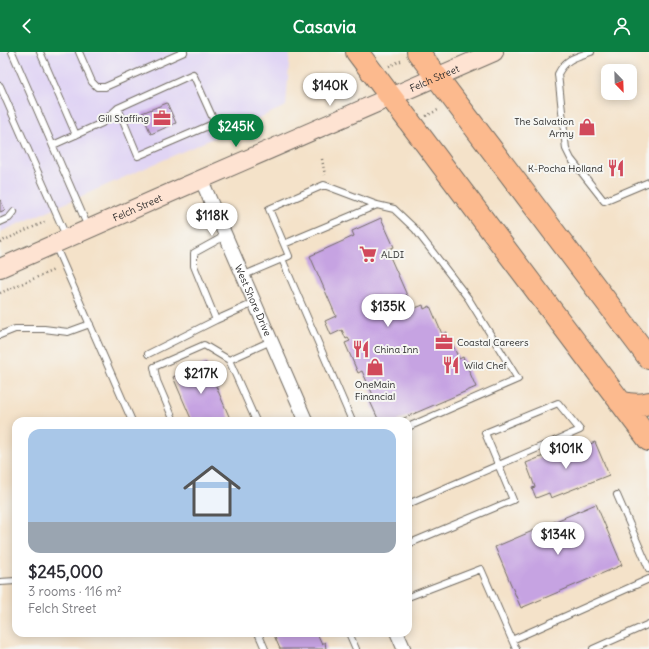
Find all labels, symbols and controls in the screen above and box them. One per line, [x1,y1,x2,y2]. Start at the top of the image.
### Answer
icon: back [16,15,38,37]
text: Casavia [293,15,356,38]
icon: person [611,15,633,37]
street label: Felch Street [407,61,462,94]
north arrow [601,64,637,100]
map controls [601,64,637,100]
pin: $140K [302,73,358,107]
text: $140K [312,77,348,94]
office icon: Gill Staffing [152,108,172,128]
place label: Gill Staffing [98,112,149,125]
pin: $245K [208,114,264,148]
place label: The Salvation Army [514,115,574,140]
shop icon: The Salvation Army [577,117,597,137]
text: $245K [217,118,255,135]
restaurant icon: K-Pocha Holland [606,158,626,178]
place label: K-Pocha Holland [528,162,603,175]
street label: Felch Street [110,191,165,224]
pin: $118K [184,203,240,237]
text: $118K [196,207,228,224]
supermarket icon: ALDI [358,244,378,264]
place label: ALDI [381,248,404,261]
street label: West Shore Drive [232,262,275,338]
pin: $135K [360,294,416,328]
text: $135K [370,298,406,315]
office icon: Coastal Careers [434,332,454,352]
place label: Coastal Careers [457,336,529,349]
restaurant icon: China Inn [351,339,371,359]
place label: China Inn [374,343,419,356]
restaurant icon: Wild Chef [441,355,461,375]
shop icon: OneMain Financial [365,357,385,377]
place label: Wild Chef [464,359,508,372]
pin: $217K [173,361,229,395]
text: $217K [184,365,218,382]
place label: OneMain Financial [355,378,396,403]
pin: $101K [538,436,594,470]
text: $101K [549,440,583,457]
icon: home [176,455,248,527]
pin: $134K [530,522,586,556]
text: $134K [540,526,576,543]
text: $245,000 [28,561,103,583]
text: 3 rooms · 116 m² [28,583,122,600]
text: Felch Street [28,600,96,617]

